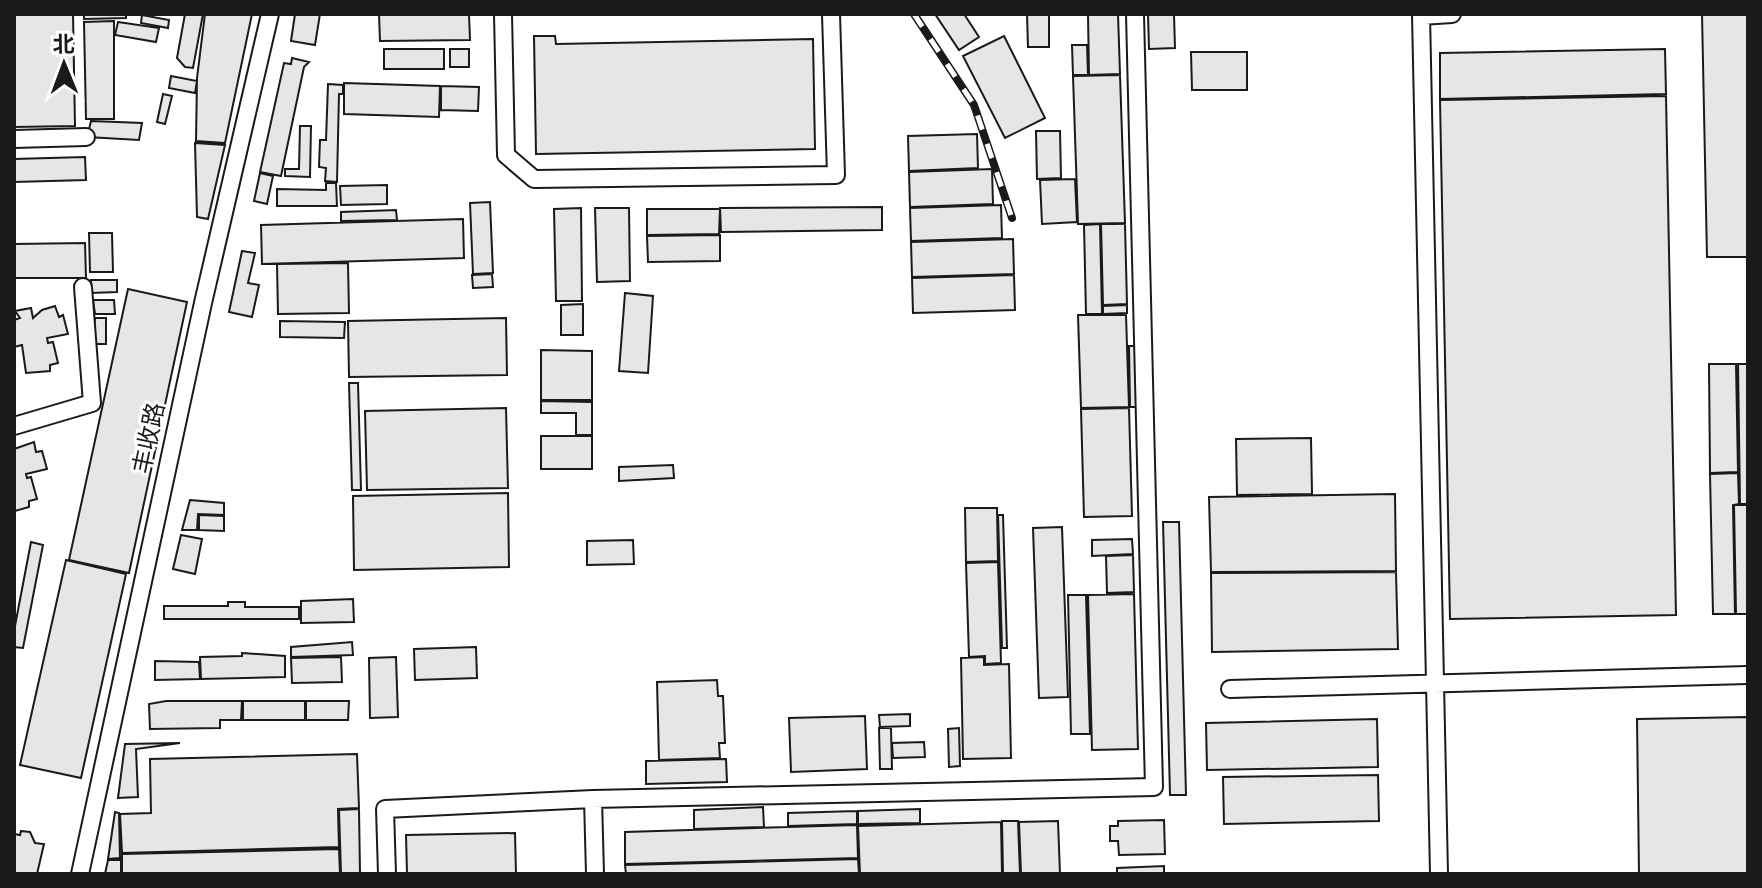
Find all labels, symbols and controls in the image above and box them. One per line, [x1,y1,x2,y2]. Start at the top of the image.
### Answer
north arrow [24,24,104,104]
text: 北 [52,29,75,59]
street label: 丰收路 [124,399,171,476]

